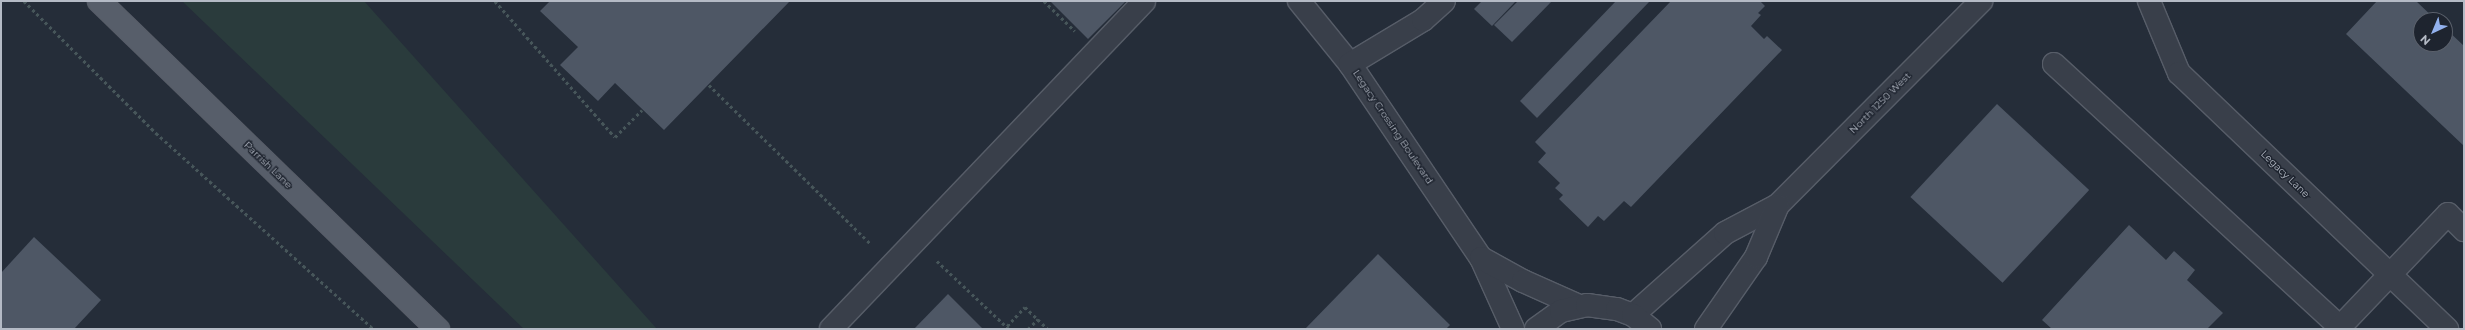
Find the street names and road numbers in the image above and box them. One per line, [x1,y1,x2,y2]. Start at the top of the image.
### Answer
street label: Legacy Crossing Boulevard [1350,68,1436,186]
street label: North 1250 West [1847,70,1913,136]
street label: Parrish Lane [241,139,295,191]
street label: Legacy Lane [2258,148,2312,200]

